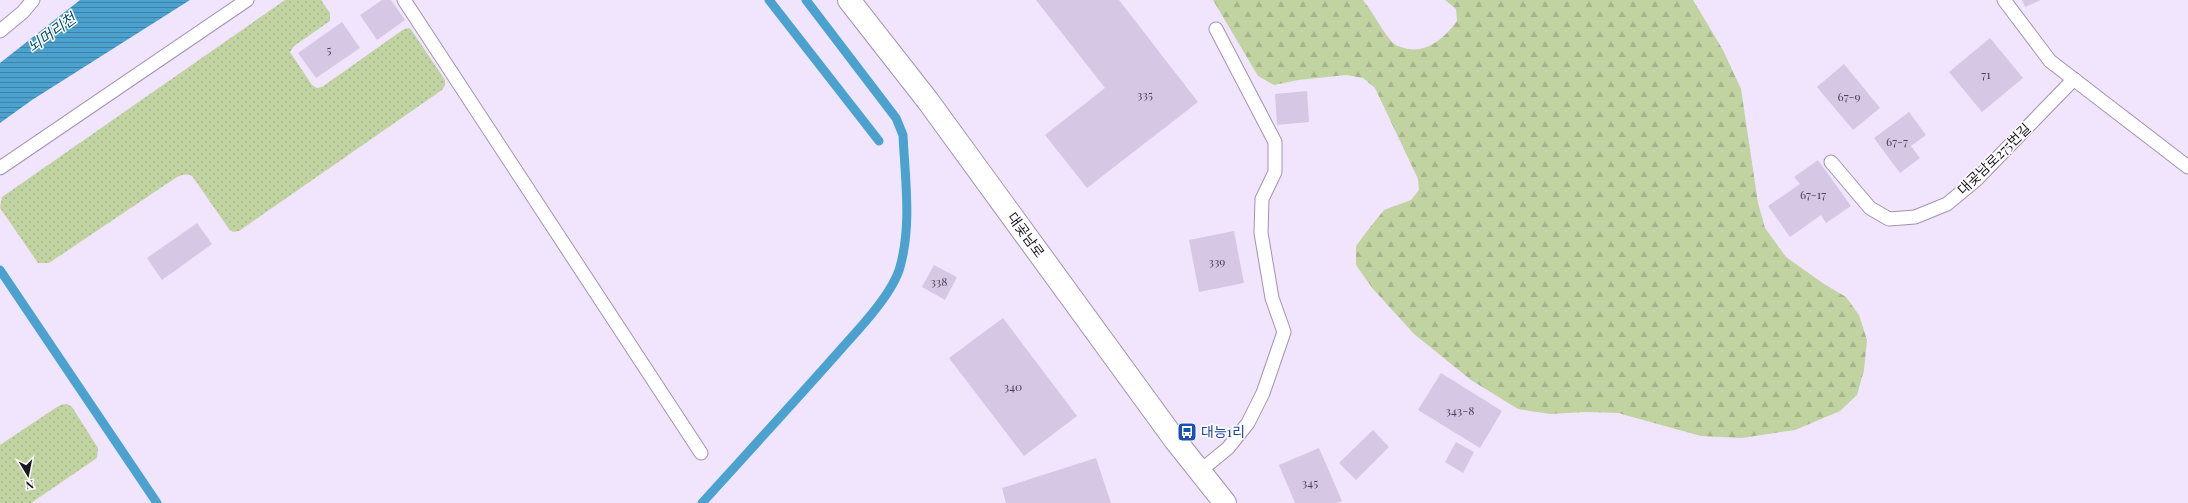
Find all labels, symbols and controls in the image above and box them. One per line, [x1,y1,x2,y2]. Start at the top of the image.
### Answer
water label: 뇌머리천 [23,7,81,57]
house number: 5 [327,41,332,57]
house number: 71 [1981,66,1991,82]
house number: 335 [1137,86,1153,102]
house number: 67-9 [1837,88,1861,104]
street label: 대곶남로275번길 [1953,119,2035,199]
house number: 67-7 [1886,133,1908,149]
house number: 67-17 [1800,186,1826,202]
street label: 대곶남로 [1004,208,1049,261]
house number: 339 [1209,253,1225,269]
house number: 338 [930,273,948,289]
house number: 340 [1004,378,1022,394]
house number: 343-8 [1446,402,1474,418]
bus stop icon: 대능1리 [1176,421,1198,443]
place label: 대능1리 [1201,422,1245,441]
north arrow [8,455,48,495]
house number: 345 [1302,474,1318,490]
text: N [25,477,35,493]

